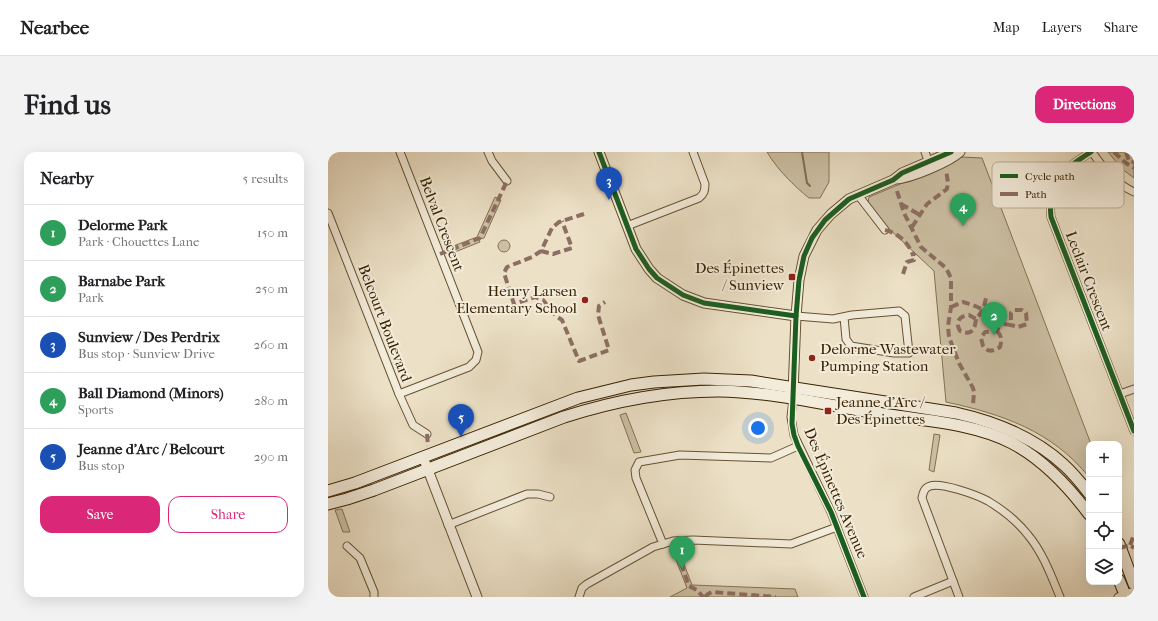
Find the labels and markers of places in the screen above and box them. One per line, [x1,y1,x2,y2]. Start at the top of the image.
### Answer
pin: 3 [596,167,622,200]
pin: 4 [950,193,976,226]
place label: Des Épinettes / Sunview [695,259,785,294]
marker: Des Épinettes / Sunview [787,272,797,282]
place label: Henry Larsen Elementary School [456,282,577,317]
marker: Henry Larsen Elementary School [580,295,590,305]
pin: 2 [981,302,1007,335]
place label: Delorme Wastewater Pumping Station [820,340,956,375]
marker: Delorme Wastewater Pumping Station [807,353,817,363]
place label: Jeanne d'Arc / Des Épinettes [835,393,925,428]
pin: 5 [448,404,474,437]
marker: Jeanne d'Arc / Des Épinettes [823,406,833,416]
pin: 1 [669,536,695,569]

